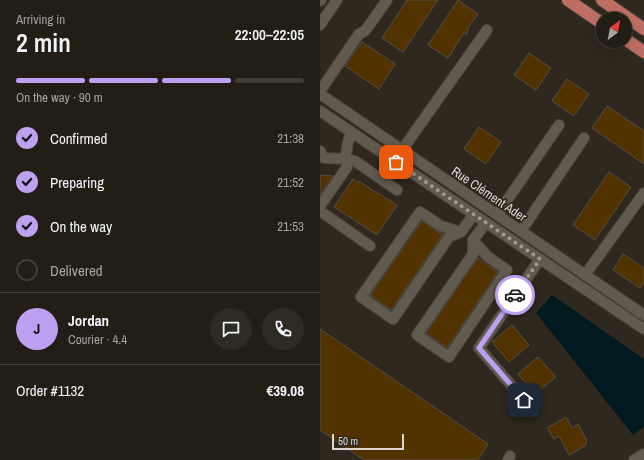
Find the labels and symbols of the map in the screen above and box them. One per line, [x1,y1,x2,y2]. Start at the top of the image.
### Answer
north arrow [596,12,632,48]
pin [379,145,413,179]
street label: Rue Clément Ader [448,163,530,226]
courier [495,275,535,315]
pin [507,383,541,417]
scale bar [332,432,404,451]

